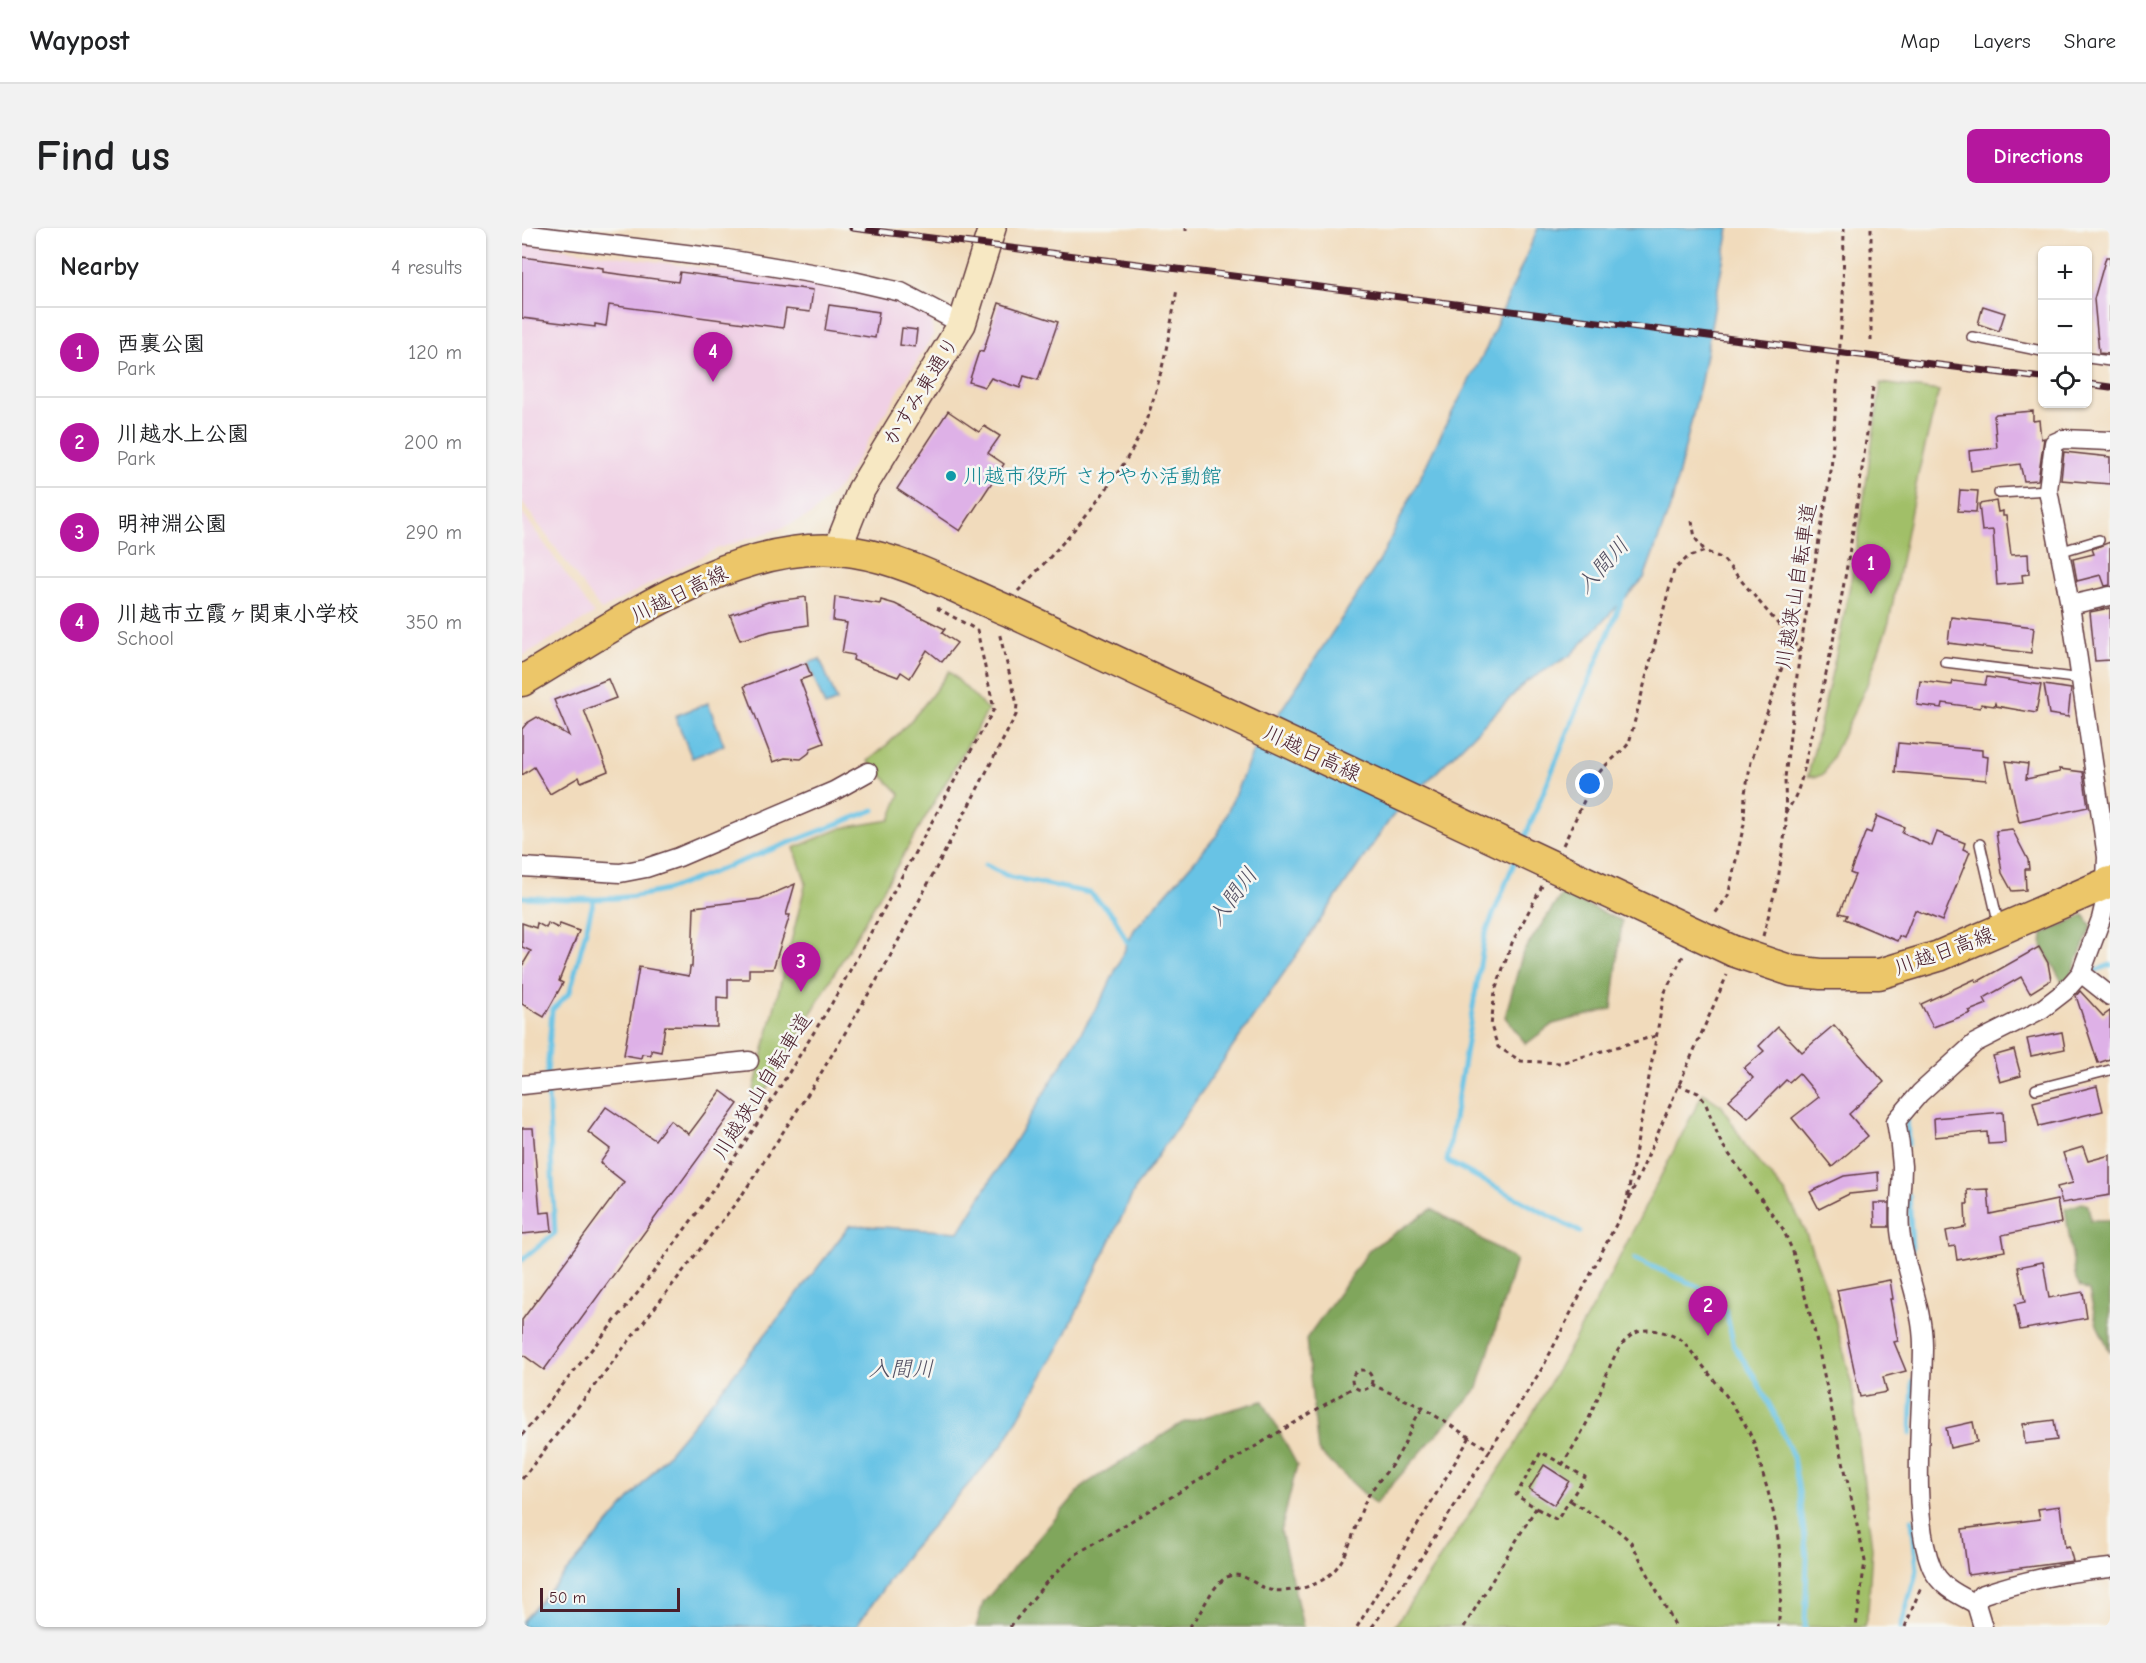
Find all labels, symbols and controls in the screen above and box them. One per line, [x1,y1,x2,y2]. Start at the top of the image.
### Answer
text: Waypost [30,25,130,57]
text: Map [1901,29,1940,53]
text: Layers [1973,29,2031,53]
text: Share [2064,29,2116,53]
button: Directions [1967,129,2110,183]
text: Find us [36,132,170,181]
map controls [2038,246,2092,408]
button: + [2038,246,2092,300]
text: Nearby [60,252,139,282]
text: 4 results [391,256,462,279]
button: − [2038,300,2092,354]
text: 西裏公園 [117,331,205,357]
pin: 4 [694,332,732,382]
street label: かすみ東通り [878,332,964,450]
text: 1 [76,341,83,364]
text: 120 m [408,341,462,364]
button: locate [2038,354,2092,408]
text: Park [117,357,155,380]
text: 川越水上公園 [117,421,249,447]
text: 2 [75,431,84,454]
text: 200 m [404,431,462,454]
text: Park [117,447,155,470]
place label: 川越市役所 さわやか活動館 [963,464,1222,488]
marker: 川越市役所 さわやか活動館 [944,469,958,483]
street label: 川越狭山自転車道 [1771,501,1821,671]
text: 明神淵公園 [117,511,227,537]
text: 3 [75,521,84,544]
text: 290 m [406,521,462,544]
water label: 入間川 [1571,532,1634,599]
text: Park [117,537,155,560]
pin: 1 [1852,544,1890,594]
street label: 川越日高線 [627,560,731,628]
text: 川越市立霞ヶ関東小学校 [117,601,359,627]
text: 4 [75,611,84,634]
text: 350 m [406,611,462,634]
text: School [117,627,174,650]
street label: 川越日高線 [1259,720,1365,786]
your location [1575,769,1604,798]
water label: 入間川 [1203,862,1263,931]
street label: 川越日高線 [1891,922,1997,980]
pin: 3 [782,942,820,992]
street label: 川越狭山自転車道 [707,1008,817,1164]
pin: 2 [1688,1286,1728,1336]
water label: 入間川 [868,1356,934,1382]
scale bar [540,1585,680,1612]
text: 50 m [549,1589,586,1607]

